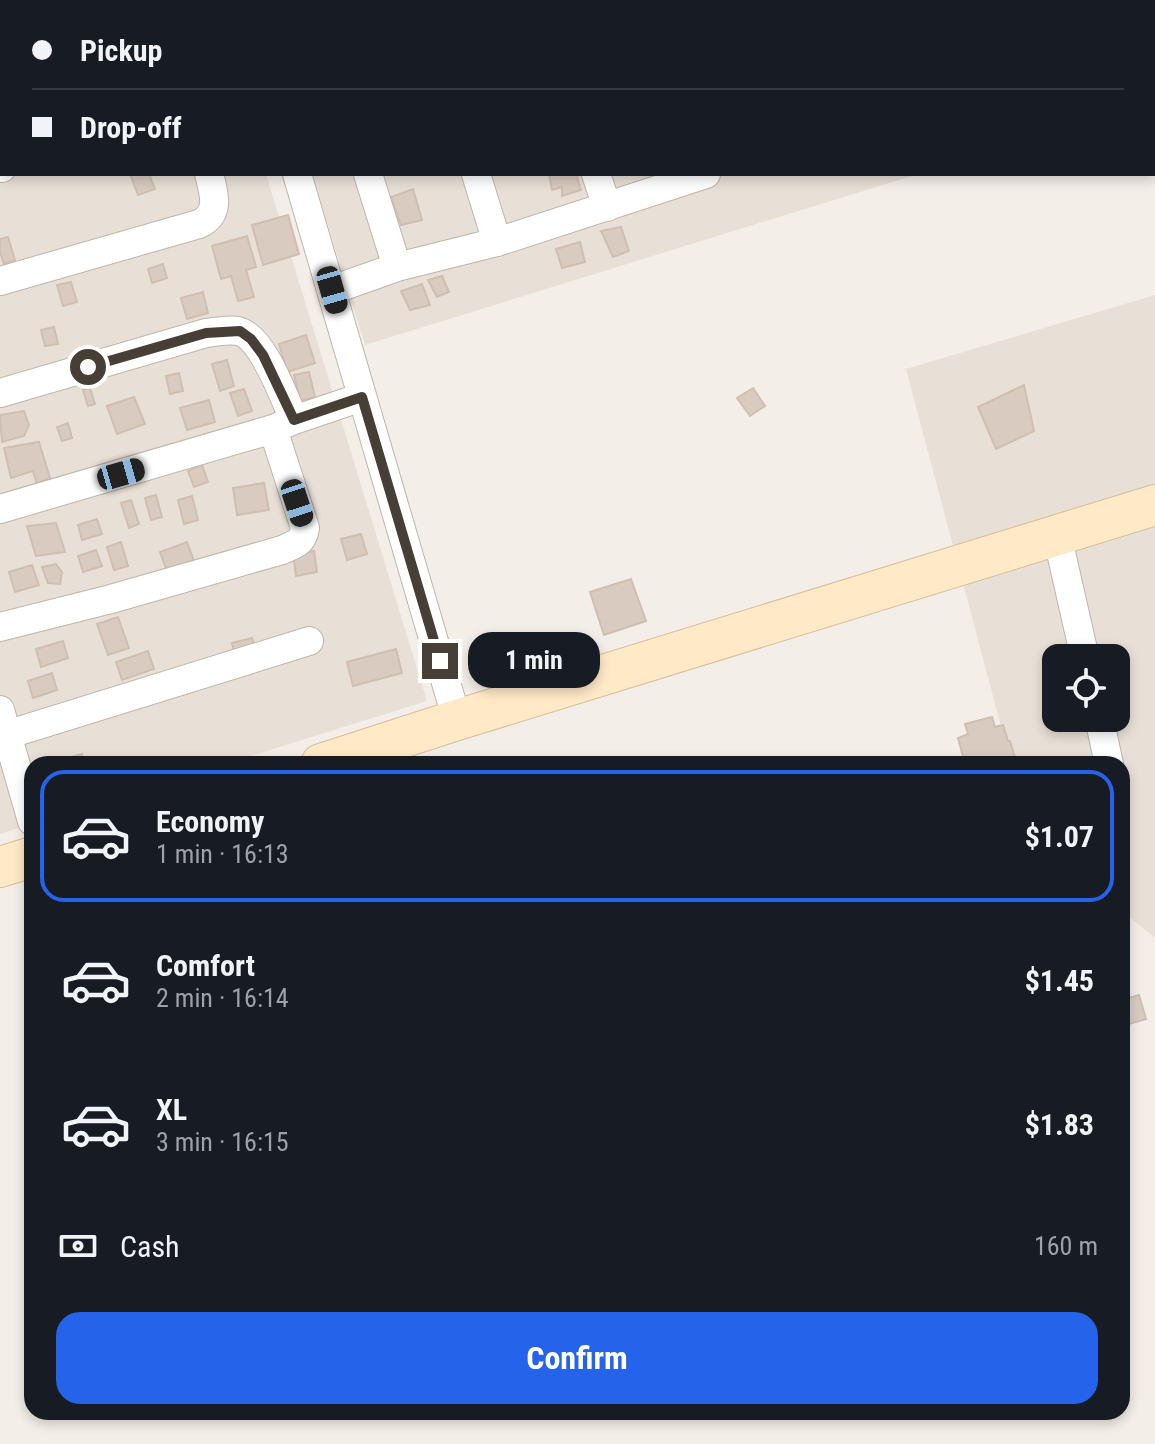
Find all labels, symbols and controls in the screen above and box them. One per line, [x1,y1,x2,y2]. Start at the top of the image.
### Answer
text: Pickup [80,33,162,68]
text: Drop-off [80,110,182,145]
car [314,264,350,316]
route start [70,349,106,385]
car [95,456,147,492]
car [278,476,316,530]
callout: 1 min [468,633,600,689]
route end [422,643,458,679]
map controls [1042,644,1130,732]
button: locate [1042,644,1130,732]
text: 1 min [505,645,563,675]
icon: car [60,800,132,872]
text: Economy [156,804,264,839]
text: $1.07 [1025,819,1094,854]
text: 1 min · 16:13 [156,839,289,869]
icon: car [60,944,132,1016]
text: Comfort [156,948,255,983]
text: $1.45 [1025,963,1094,998]
text: 2 min · 16:14 [156,983,289,1013]
icon: car [60,1088,132,1160]
text: XL [156,1092,187,1127]
text: $1.83 [1025,1107,1094,1142]
text: 3 min · 16:15 [156,1127,289,1157]
icon: cash [56,1224,100,1268]
text: Cash [120,1229,180,1264]
text: 160 m [1034,1231,1098,1261]
button: Confirm [56,1312,1098,1404]

